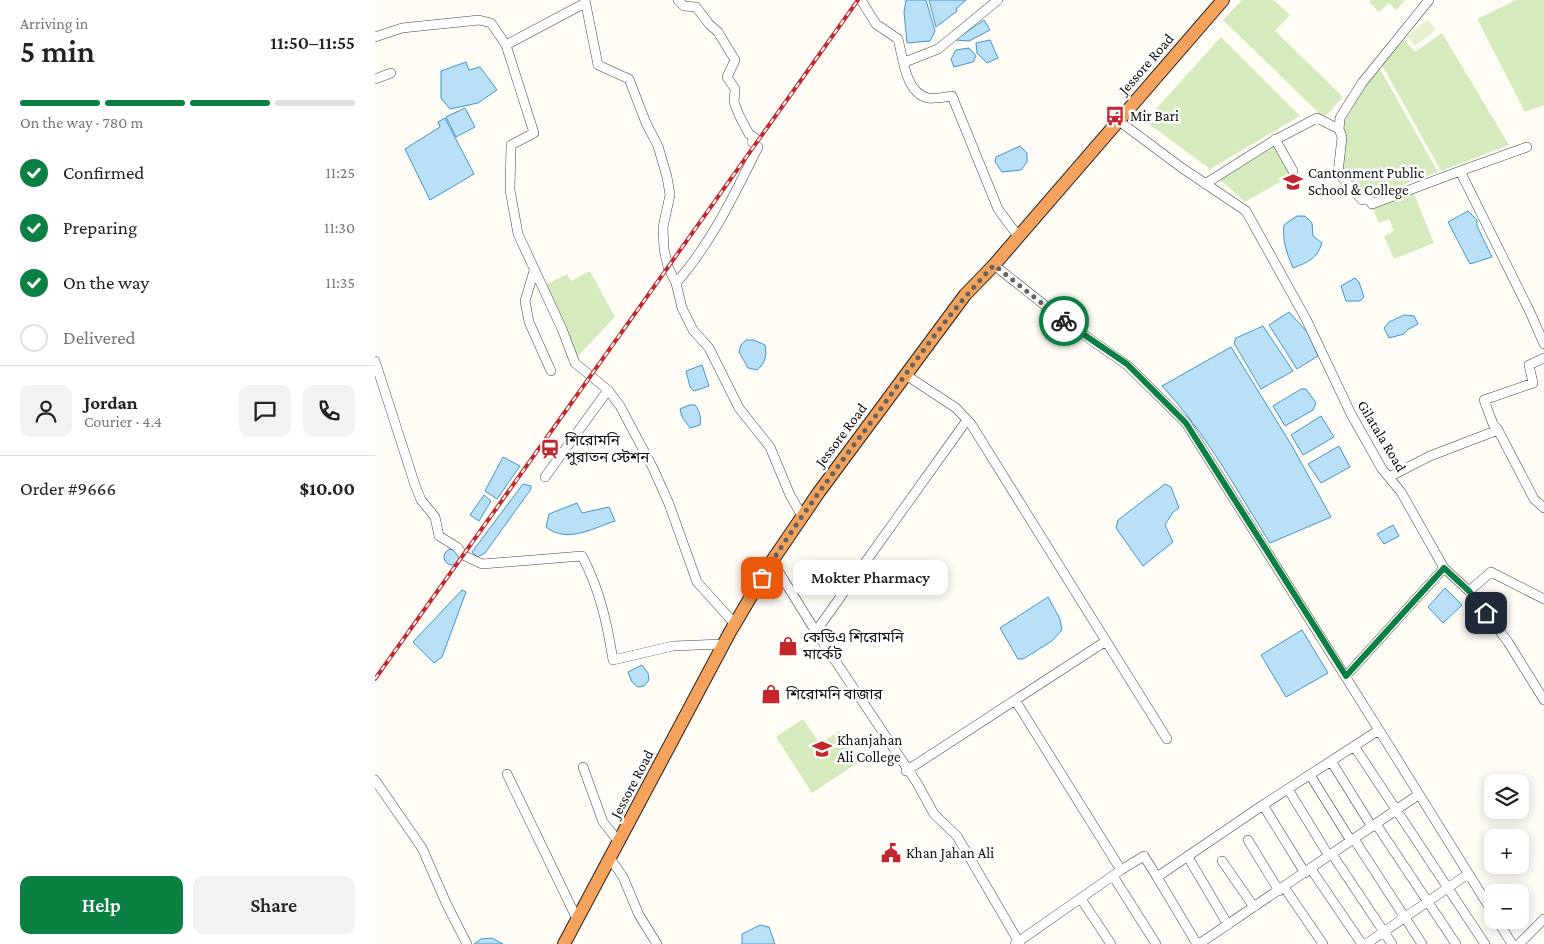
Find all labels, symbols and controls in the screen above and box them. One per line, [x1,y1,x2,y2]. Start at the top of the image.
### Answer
text: Arriving in [20,15,88,32]
street label: Jessore Road [1114,30,1177,100]
text: 11:50–11:55 [270,32,355,53]
text: 5 min [20,33,95,69]
bus stop icon: Mir Bari [1104,105,1126,127]
place label: Mir Bari [1130,108,1179,124]
text: On the way · 780 m [20,114,143,131]
icon: check [20,159,48,187]
text: Confirmed [63,162,144,183]
text: 11:25 [326,164,355,181]
place label: Cantonment Public School & College [1308,165,1425,199]
school or university icon: Cantonment Public School & College [1282,171,1304,193]
icon: check [20,214,48,242]
text: Preparing [63,217,137,238]
text: 11:30 [324,219,355,236]
icon: check [20,269,48,297]
text: On the way [63,272,149,293]
text: 11:35 [326,274,355,291]
courier [1039,296,1089,346]
icon: bike [1050,307,1078,335]
text: Delivered [63,327,136,348]
button: person [20,385,72,437]
button: chat [239,385,291,437]
button: phone [303,385,355,437]
text: Jordan [84,392,138,413]
street label: Gilatala Road [1354,397,1410,475]
street label: Jessore Road [811,400,871,472]
text: Courier · 4.4 [84,413,162,430]
place label: শিরোমনি পুরাতন স্টেশন [564,432,650,466]
station icon: শিরোমনি পুরাতন স্টেশন [539,438,561,460]
text: Order #9666 [20,478,116,499]
text: $10.00 [299,478,355,499]
pin [741,557,783,599]
callout: Mokter Pharmacy [792,560,947,596]
icon: bag [748,564,776,592]
text: Mokter Pharmacy [811,569,930,586]
pin [1465,592,1507,634]
icon: home [1472,599,1500,627]
place label: কেডিএ শিরোমনি মার্কেট [802,629,905,662]
shop icon: কেডিএ শিরোমনি মার্কেট [777,635,799,657]
shop icon: শিরোমনি বাজার [760,683,782,705]
place label: শিরোমনি বাজার [785,686,883,702]
place label: Khanjahan Ali College [837,732,902,766]
school or university icon: Khanjahan Ali College [811,738,833,760]
street label: Jessore Road [606,747,658,823]
map controls [1484,774,1529,929]
button: layers [1484,774,1529,819]
button: + [1484,829,1529,874]
public building icon: Khan Jahan Ali [880,842,902,864]
place label: Khan Jahan Ali [906,845,994,862]
button: Help [20,876,183,934]
button: Share [193,876,355,934]
button: − [1484,884,1529,929]

